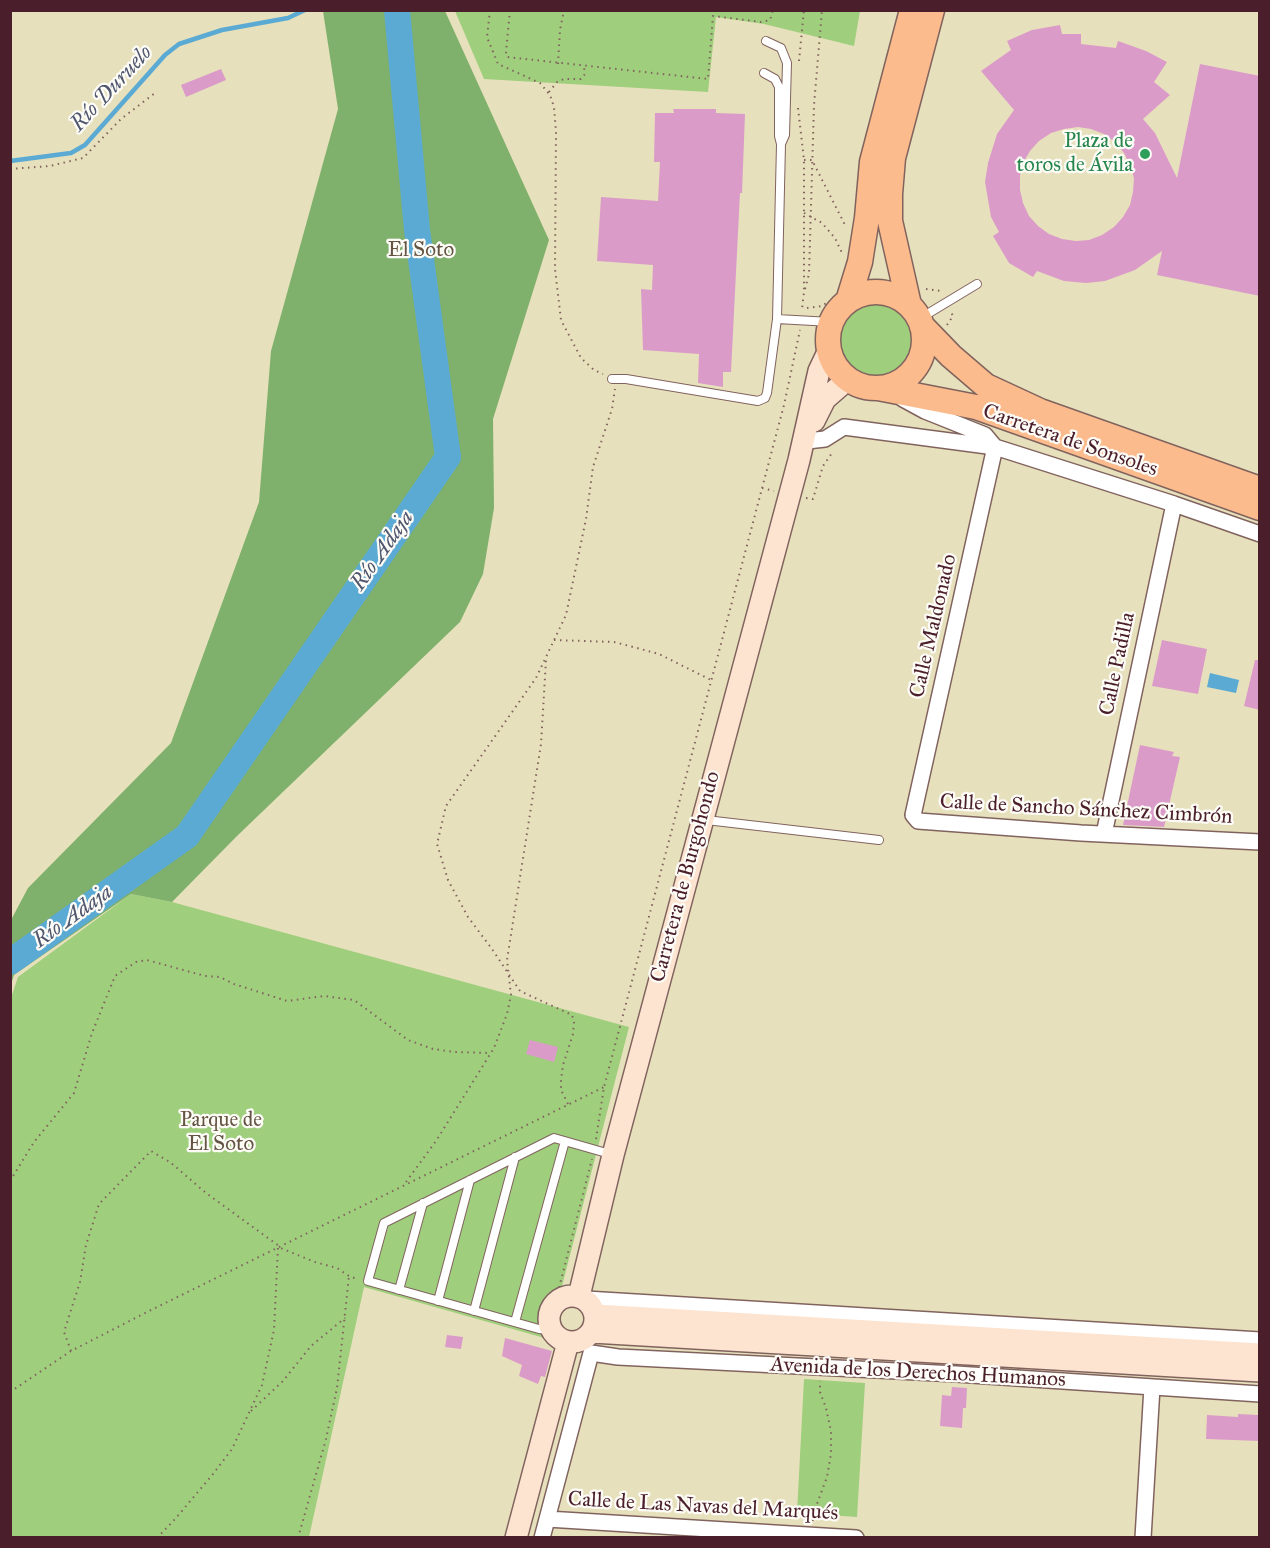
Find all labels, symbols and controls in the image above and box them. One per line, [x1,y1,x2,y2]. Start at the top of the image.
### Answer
water label: Río Duruelo [66,41,158,137]
place label: Plaza de toros de Ávila [1017,129,1133,179]
marker: Plaza de toros de Ávila [1138,147,1152,161]
park label: El Soto [388,238,454,264]
street label: Carretera de Sonsoles [979,399,1161,483]
water label: Río Adaja [346,506,420,596]
street label: Calle Maldonado [905,552,963,700]
street label: Calle Padilla [1095,610,1141,718]
street label: Carretera de Burgohondo [646,769,726,985]
street label: Calle de Sancho Sánchez Cimbrón [939,790,1233,830]
water label: Río Adaja [28,879,118,955]
park label: Parque de El Soto [180,1108,262,1158]
street label: Avenida de los Derechos Humanos [770,1353,1066,1393]
street label: Calle de Las Navas del Marqués [567,1487,839,1527]

